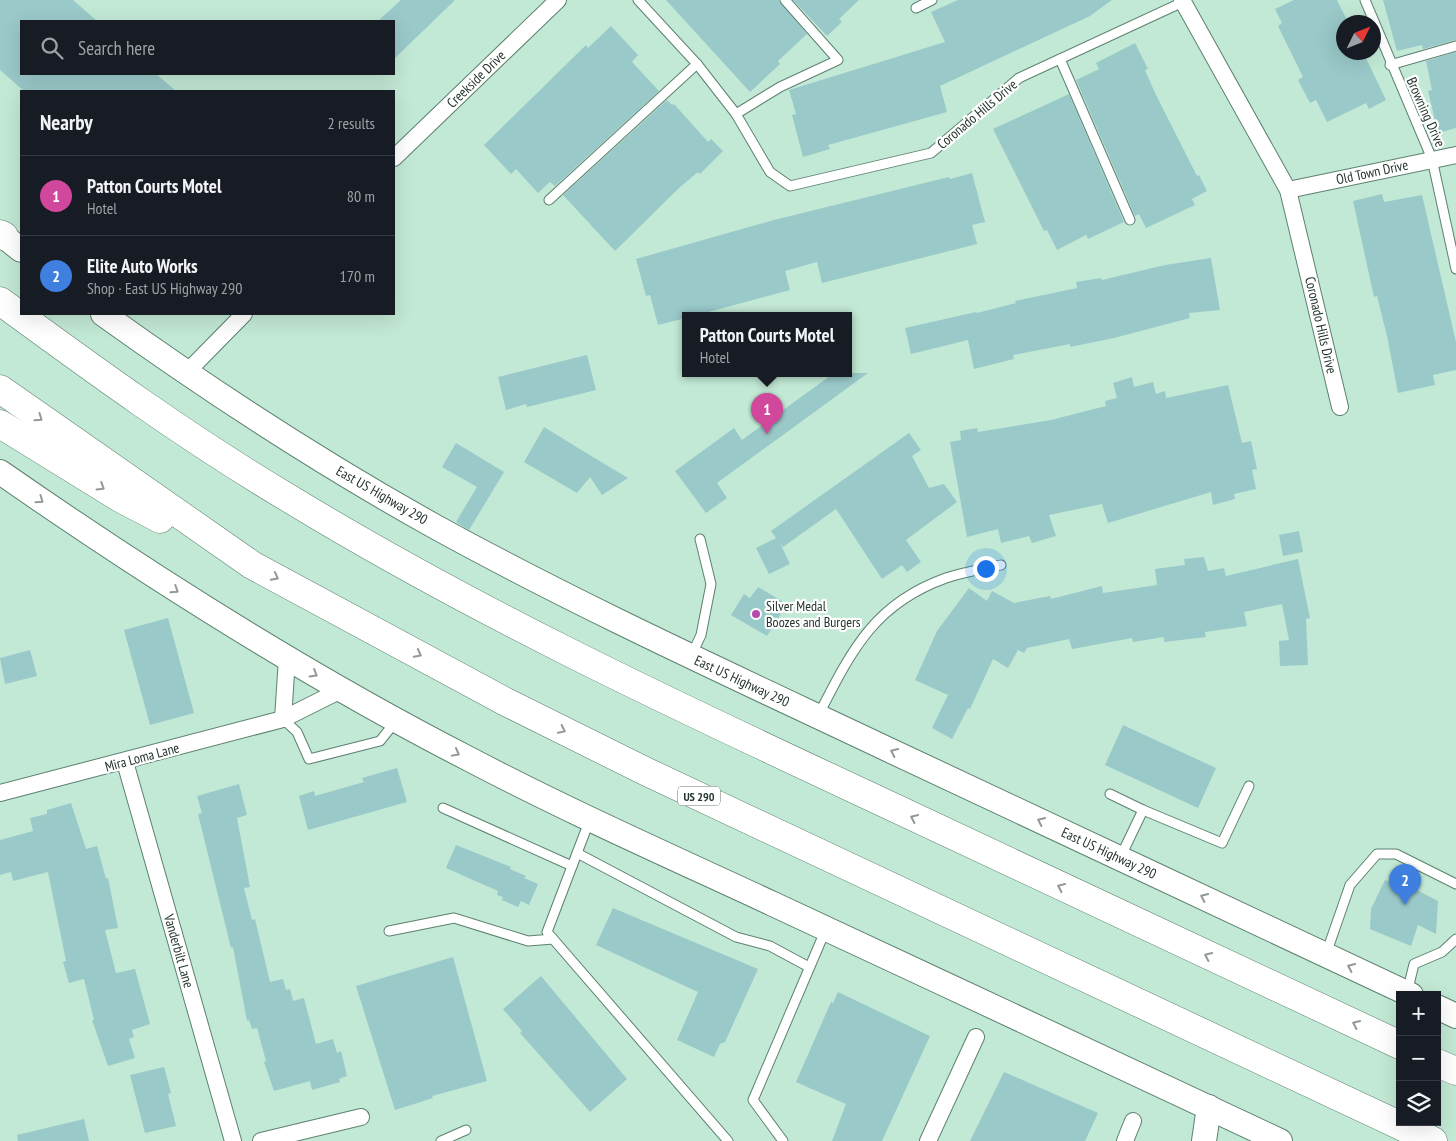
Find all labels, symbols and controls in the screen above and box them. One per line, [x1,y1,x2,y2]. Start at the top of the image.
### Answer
north arrow [1336,15,1381,60]
search box [20,20,395,75]
icon: search [38,34,66,62]
text: Search here [78,36,155,60]
street label: Creekside Drive [443,46,509,112]
street label: Browning Drive [1403,74,1449,150]
street label: Coronado Hills Drive [933,75,1021,153]
text: Nearby [40,109,93,136]
text: 2 results [328,113,375,133]
street label: Old Town Drive [1334,156,1410,188]
text: Patton Courts Motel [87,174,222,198]
text: 1 [52,186,60,206]
text: 80 m [347,186,375,206]
text: Hotel [87,198,117,218]
text: Elite Auto Works [87,254,198,278]
text: 2 [52,266,60,286]
text: 170 m [340,266,375,286]
street label: Coronado Hills Drive [1301,275,1341,375]
text: Shop · East US Highway 290 [87,278,242,298]
popup [682,312,852,377]
text: Patton Courts Motel [700,323,834,347]
text: Hotel [700,347,730,367]
pin: 1 [751,393,783,434]
one-way arrow [34,412,43,421]
street label: East US Highway 290 [333,462,431,528]
one-way arrow [95,480,104,490]
one-way arrow [34,494,44,503]
your location [973,556,999,582]
one-way arrow [270,571,279,581]
one-way arrow [170,583,179,593]
place label: Silver Medal Boozes and Burgers [766,597,861,631]
marker: Silver Medal Boozes and Burgers [750,608,762,620]
one-way arrow [413,648,422,658]
street label: East US Highway 290 [692,651,792,711]
one-way arrow [309,667,318,677]
one-way arrow [557,724,566,734]
street label: Mira Loma Lane [103,738,181,776]
one-way arrow [451,746,460,756]
one-way arrow [890,748,899,758]
road number: US 290 [678,786,720,806]
one-way arrow [910,813,919,824]
one-way arrow [1037,817,1046,827]
street label: East US Highway 290 [1059,823,1159,883]
pin: 2 [1389,864,1421,905]
one-way arrow [1057,882,1066,893]
one-way arrow [1200,893,1209,904]
street label: Vanderbilt Lane [160,911,198,990]
one-way arrow [1205,952,1214,962]
one-way arrow [1347,962,1356,973]
map controls [1396,991,1441,1126]
button: + [1396,991,1441,1036]
one-way arrow [1352,1020,1361,1031]
button: − [1396,1036,1441,1081]
button: layers [1396,1081,1441,1126]

